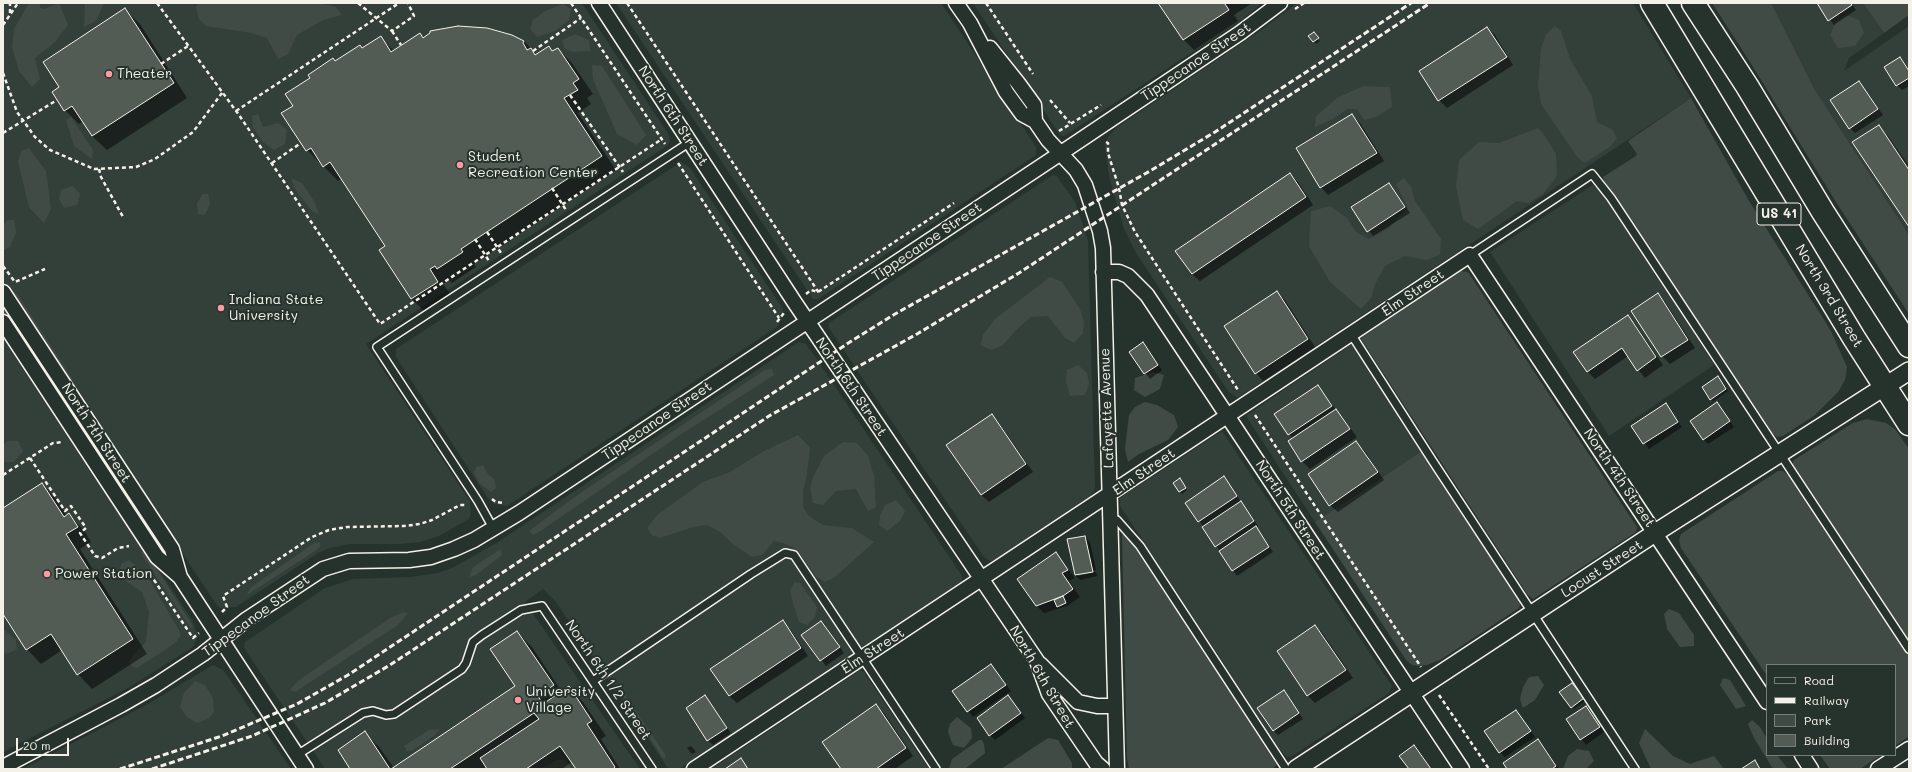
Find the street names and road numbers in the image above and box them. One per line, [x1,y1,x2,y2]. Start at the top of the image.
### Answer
street label: Tippecanoe Street [1138,19,1254,105]
street label: North 6th Street [634,63,712,169]
street label: Tippecanoe Street [869,199,985,285]
road number: US 41 [1757,203,1801,225]
street label: North 3rd Street [1792,241,1866,351]
street label: Elm Street [1379,266,1447,320]
street label: North 6th Street [812,334,890,440]
street label: Lafayette Avenue [1097,348,1117,468]
street label: Tippecanoe Street [599,378,715,464]
street label: North 7th Street [58,380,134,486]
street label: North 4th Street [1580,425,1658,531]
street label: Elm Street [1110,445,1178,499]
street label: North 5th Street [1252,457,1328,563]
street label: Locust Street [1558,536,1646,602]
street label: Tippecanoe Street [199,571,313,661]
street label: North 6th 1/2 Street [561,617,655,743]
street label: North 6th Street [1006,623,1078,731]
street label: Elm Street [838,624,908,678]

